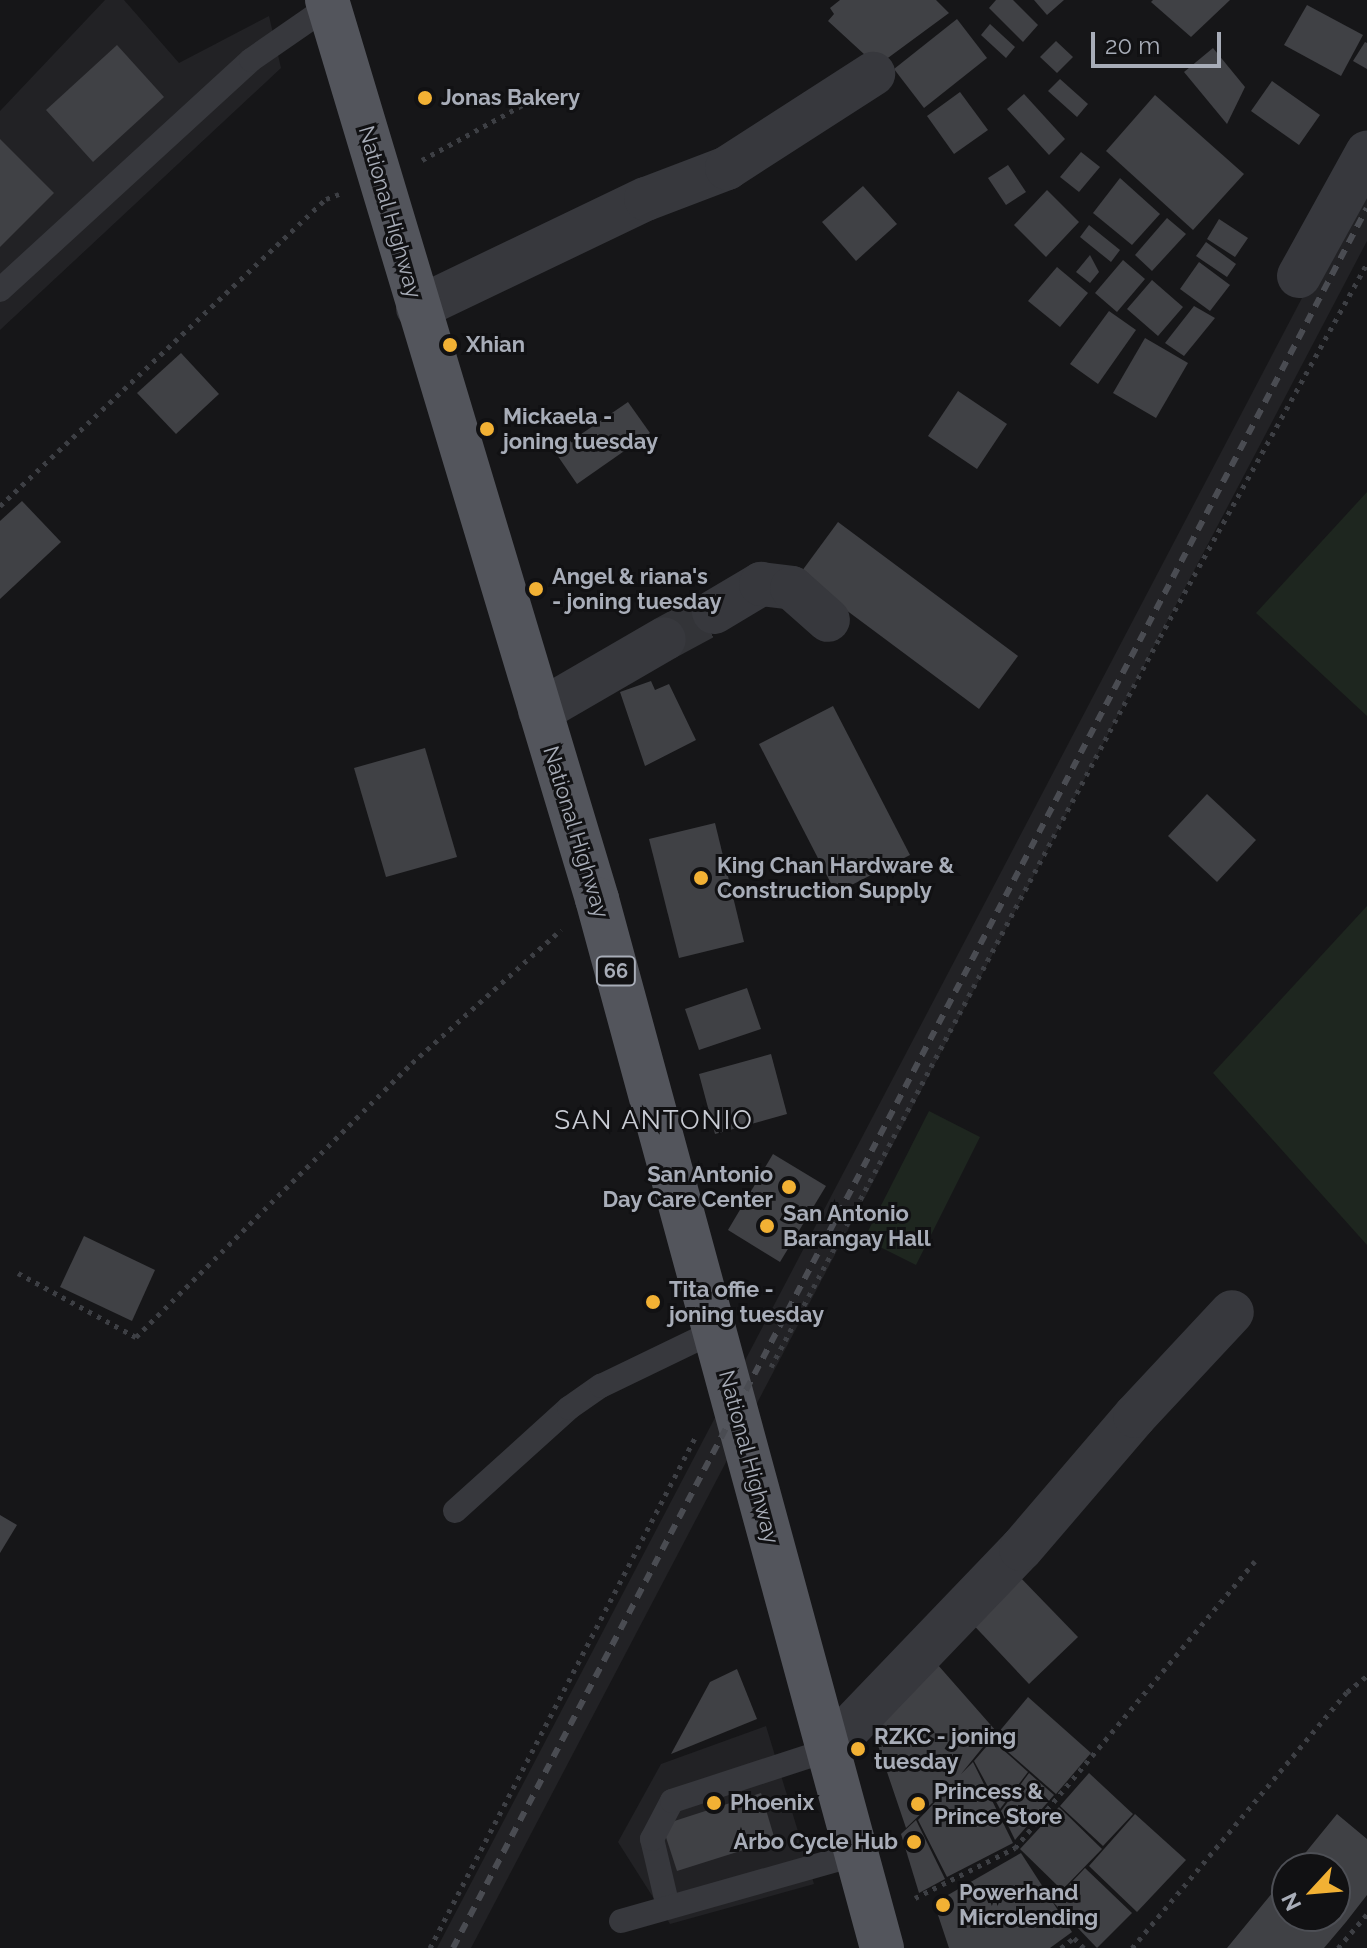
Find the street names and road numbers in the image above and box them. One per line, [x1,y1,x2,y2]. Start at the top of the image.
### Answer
street label: National Highway [353,122,427,302]
street label: National Highway [537,743,615,921]
road number: 66 [594,955,638,987]
street label: National Highway [713,1367,785,1547]

